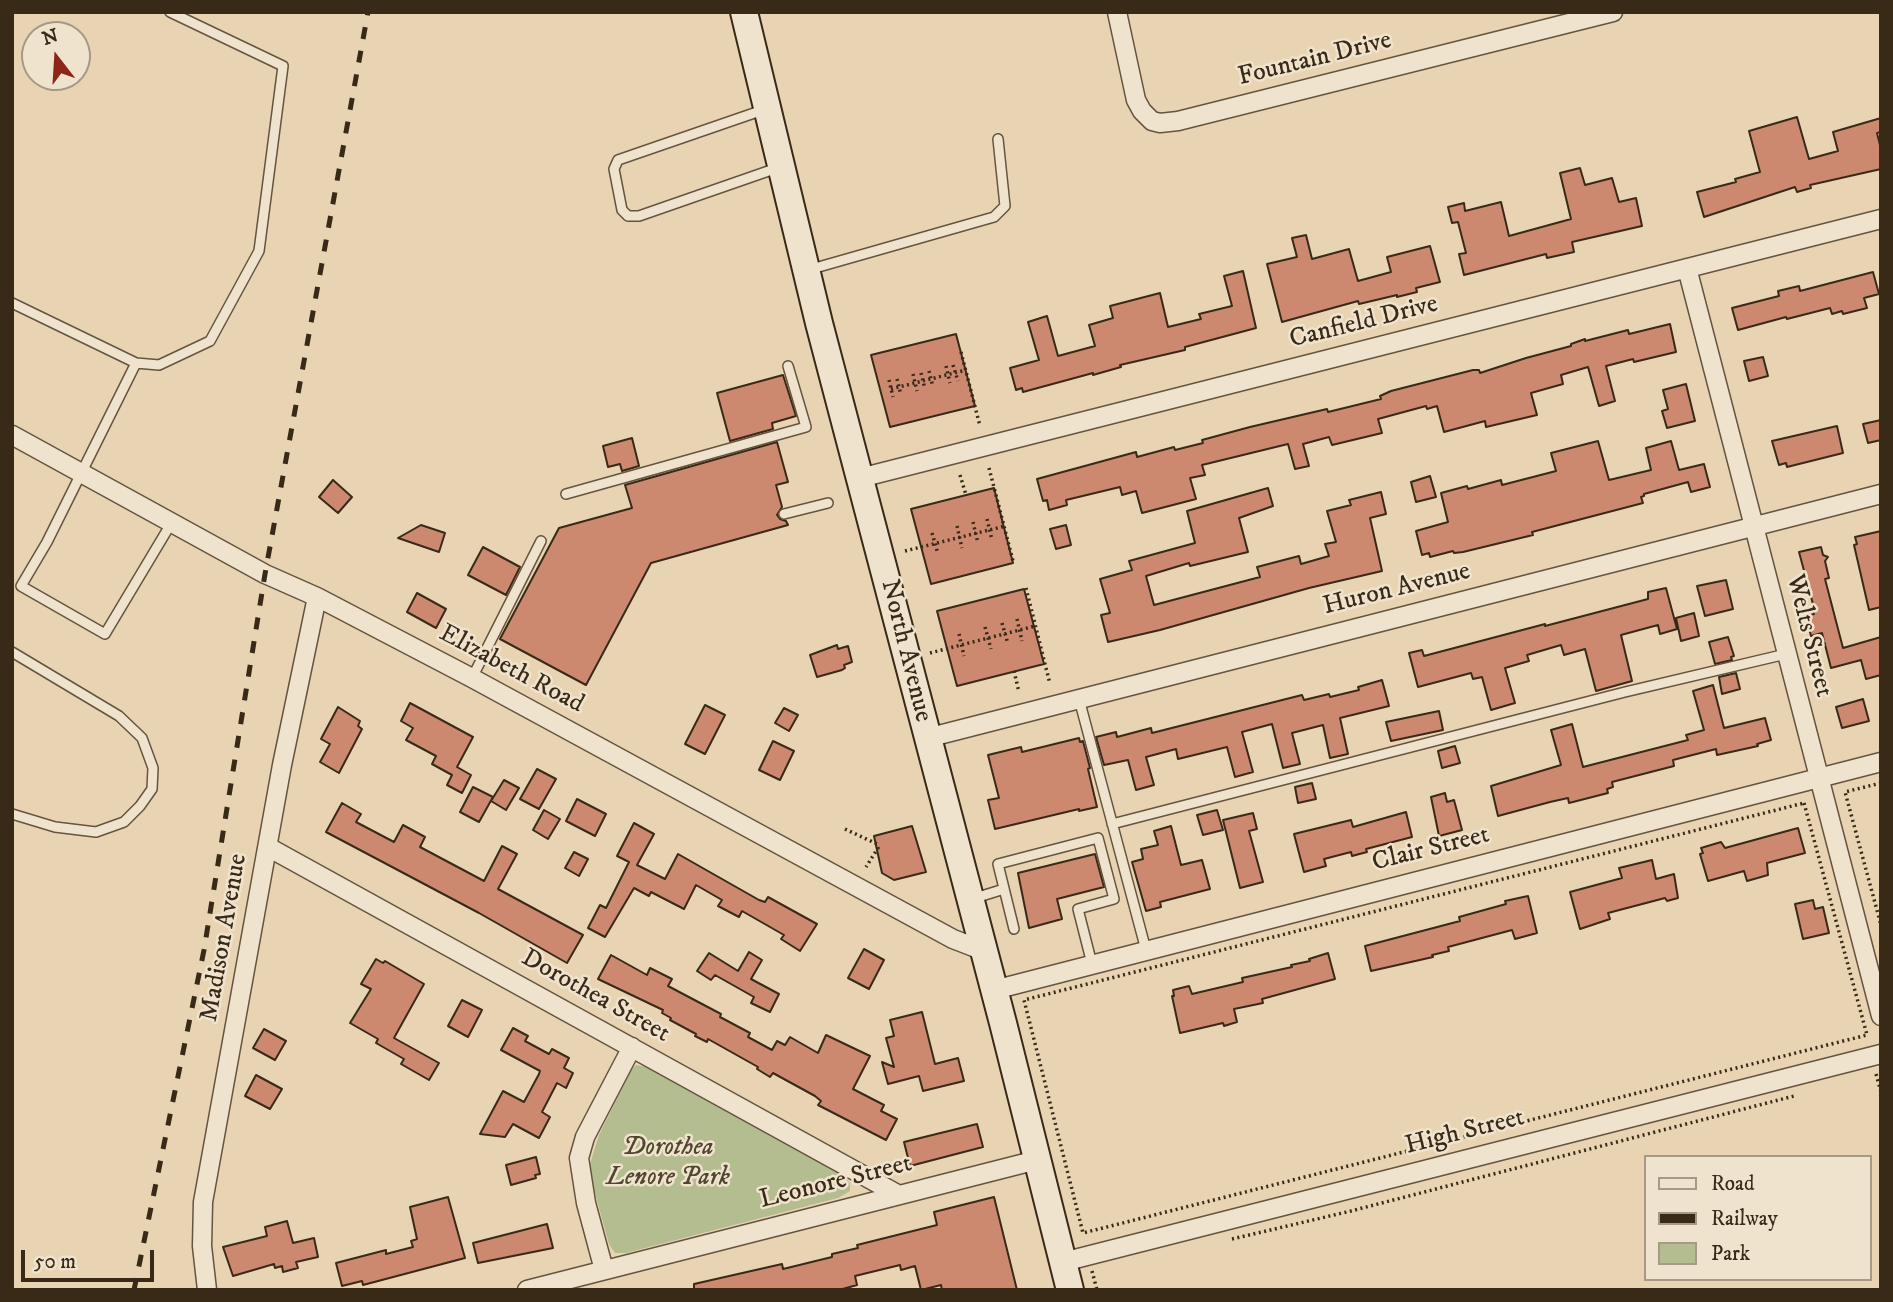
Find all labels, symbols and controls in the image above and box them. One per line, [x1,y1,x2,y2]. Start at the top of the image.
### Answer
north arrow [21,21,91,91]
text: N [39,24,61,51]
street label: Fountain Drive [1235,26,1395,94]
street label: Canfield Drive [1287,290,1441,356]
street label: Huron Avenue [1320,557,1474,623]
street label: Welts Street [1778,572,1838,700]
street label: North Avenue [872,577,938,725]
street label: Elizabeth Road [433,619,589,721]
street label: Clair Street [1369,820,1493,880]
street label: Madison Avenue [195,852,255,1024]
street label: Dorothea Street [515,943,675,1051]
street label: High Street [1402,1103,1528,1163]
park label: Dorothea Lenore Park [606,1133,730,1194]
street label: Leonore Street [757,1149,915,1217]
legend [1644,1155,1872,1281]
text: Road [1711,1171,1755,1197]
text: Railway [1711,1206,1778,1232]
scale bar [24,1236,158,1280]
text: Park [1711,1241,1750,1267]
text: 50 m [34,1249,76,1275]

